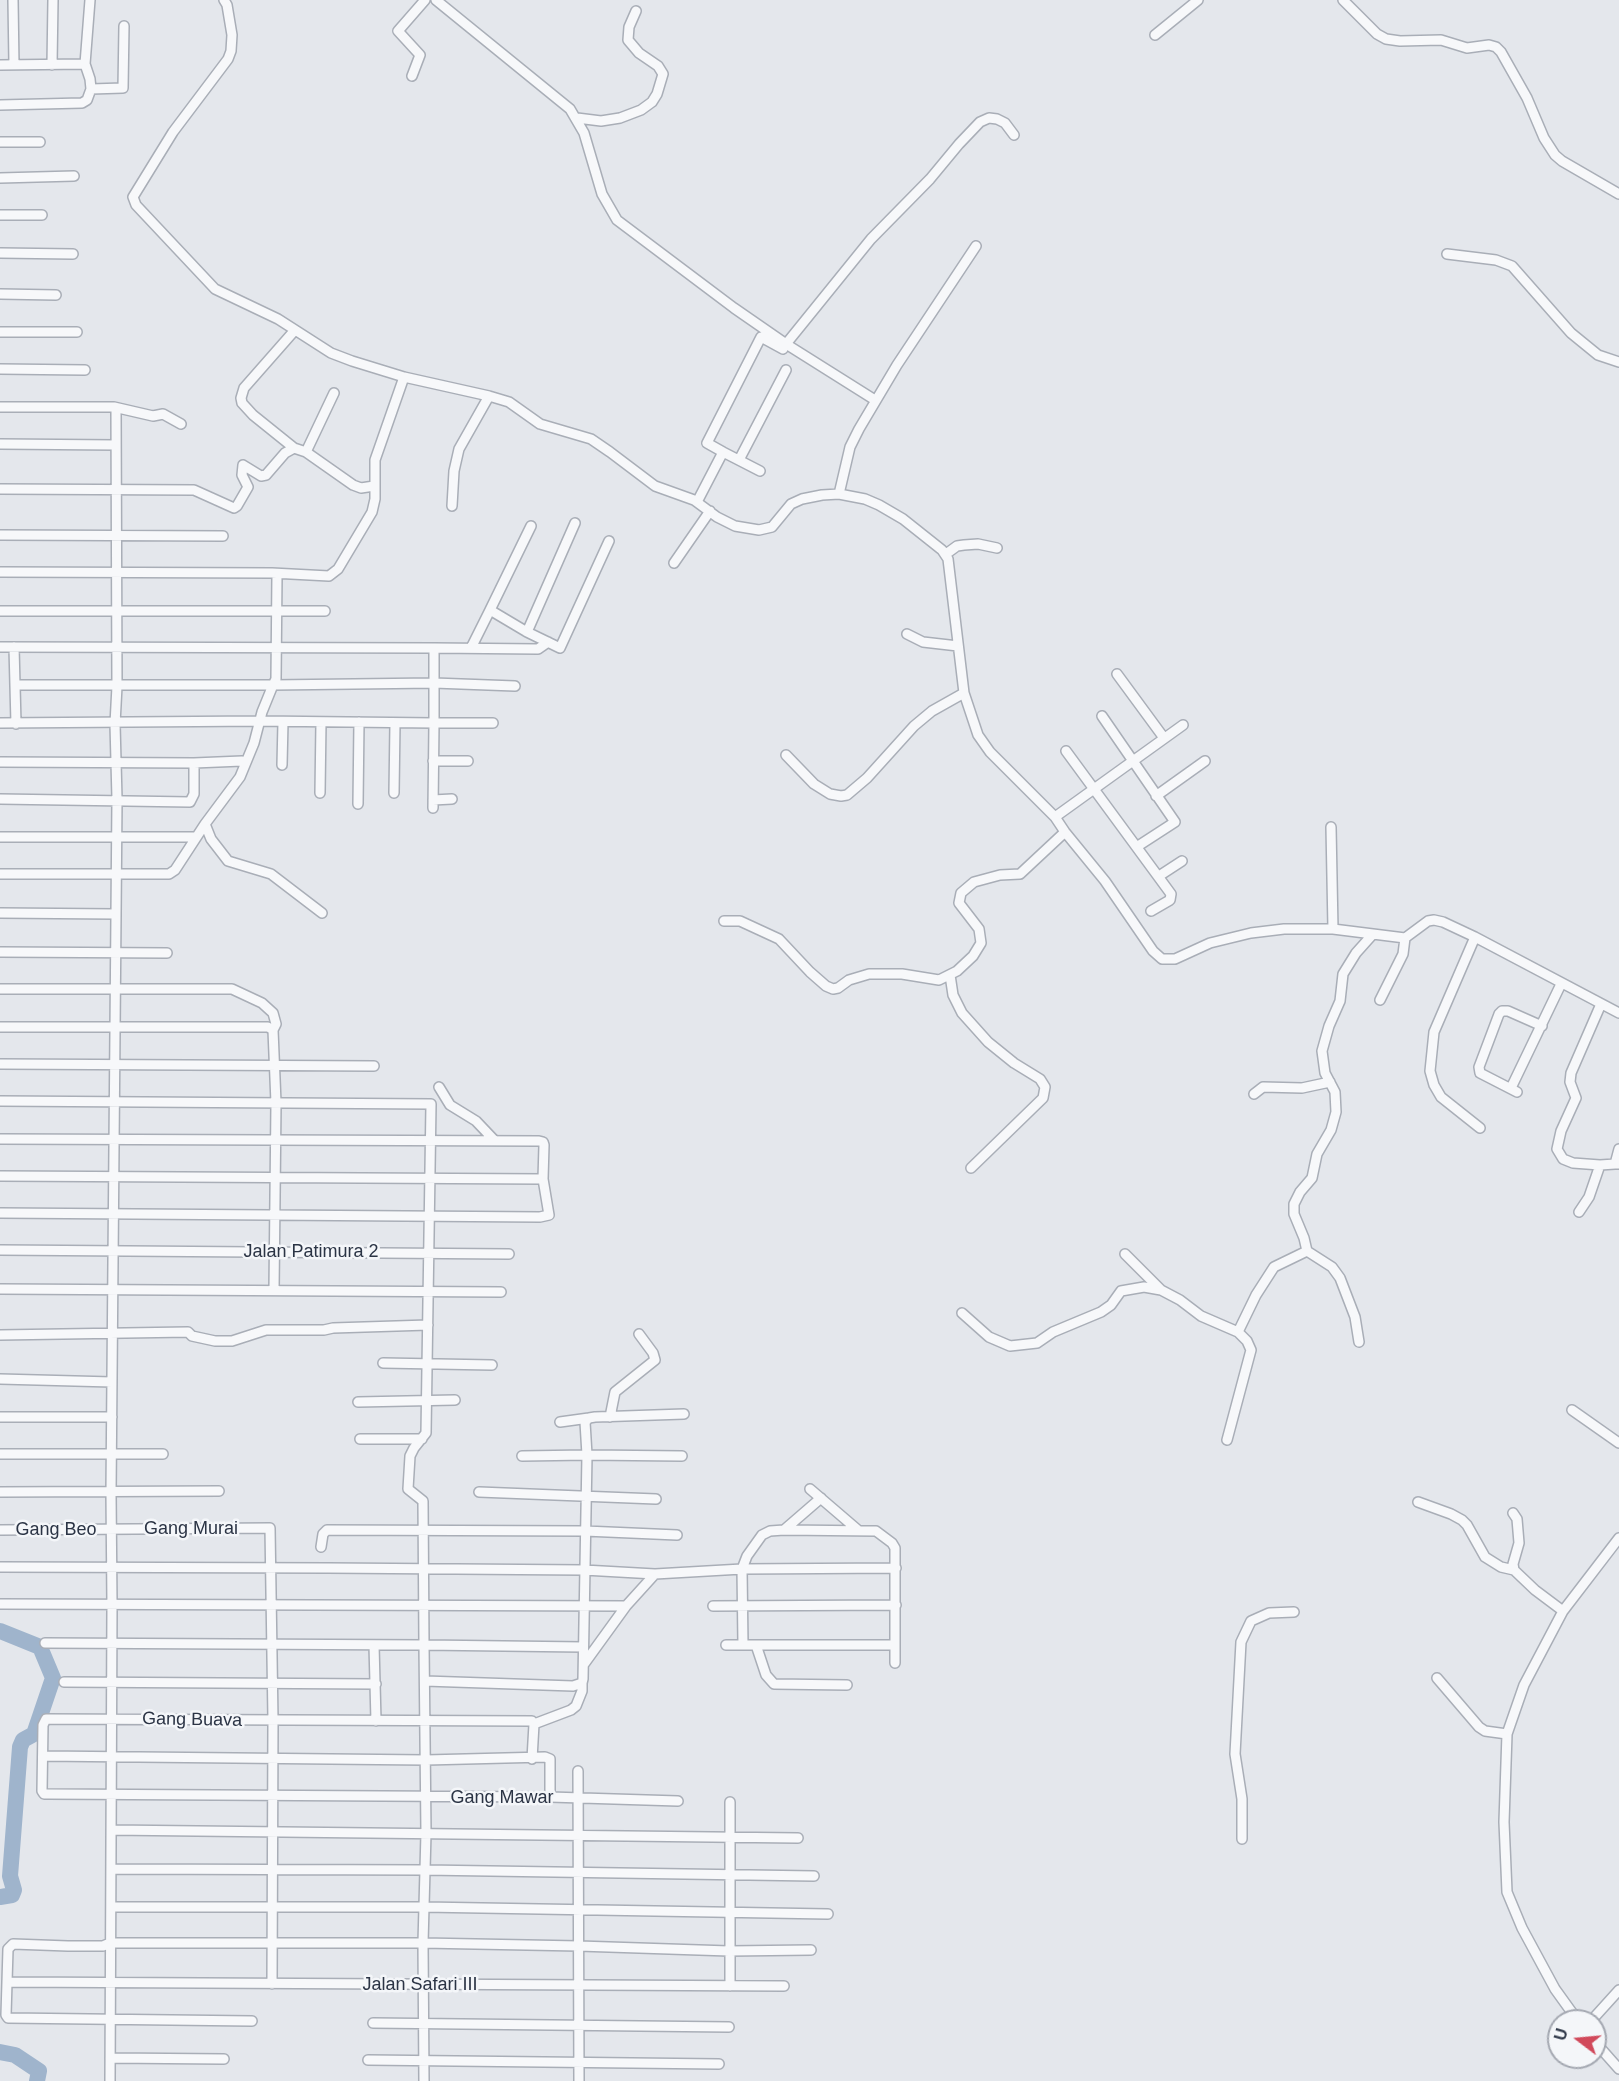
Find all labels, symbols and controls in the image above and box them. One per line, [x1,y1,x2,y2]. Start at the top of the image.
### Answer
street label: Jalan Patimura 2 [243,1241,379,1263]
street label: Gang Murai [144,1518,238,1540]
street label: Gang Beo [15,1519,97,1541]
street label: Gang Buava [142,1708,242,1732]
street label: Gang Mawar [450,1787,554,1809]
street label: Jalan Safari III [362,1974,478,1996]
north arrow [1547,2009,1607,2069]
text: U [1551,2027,1571,2042]

